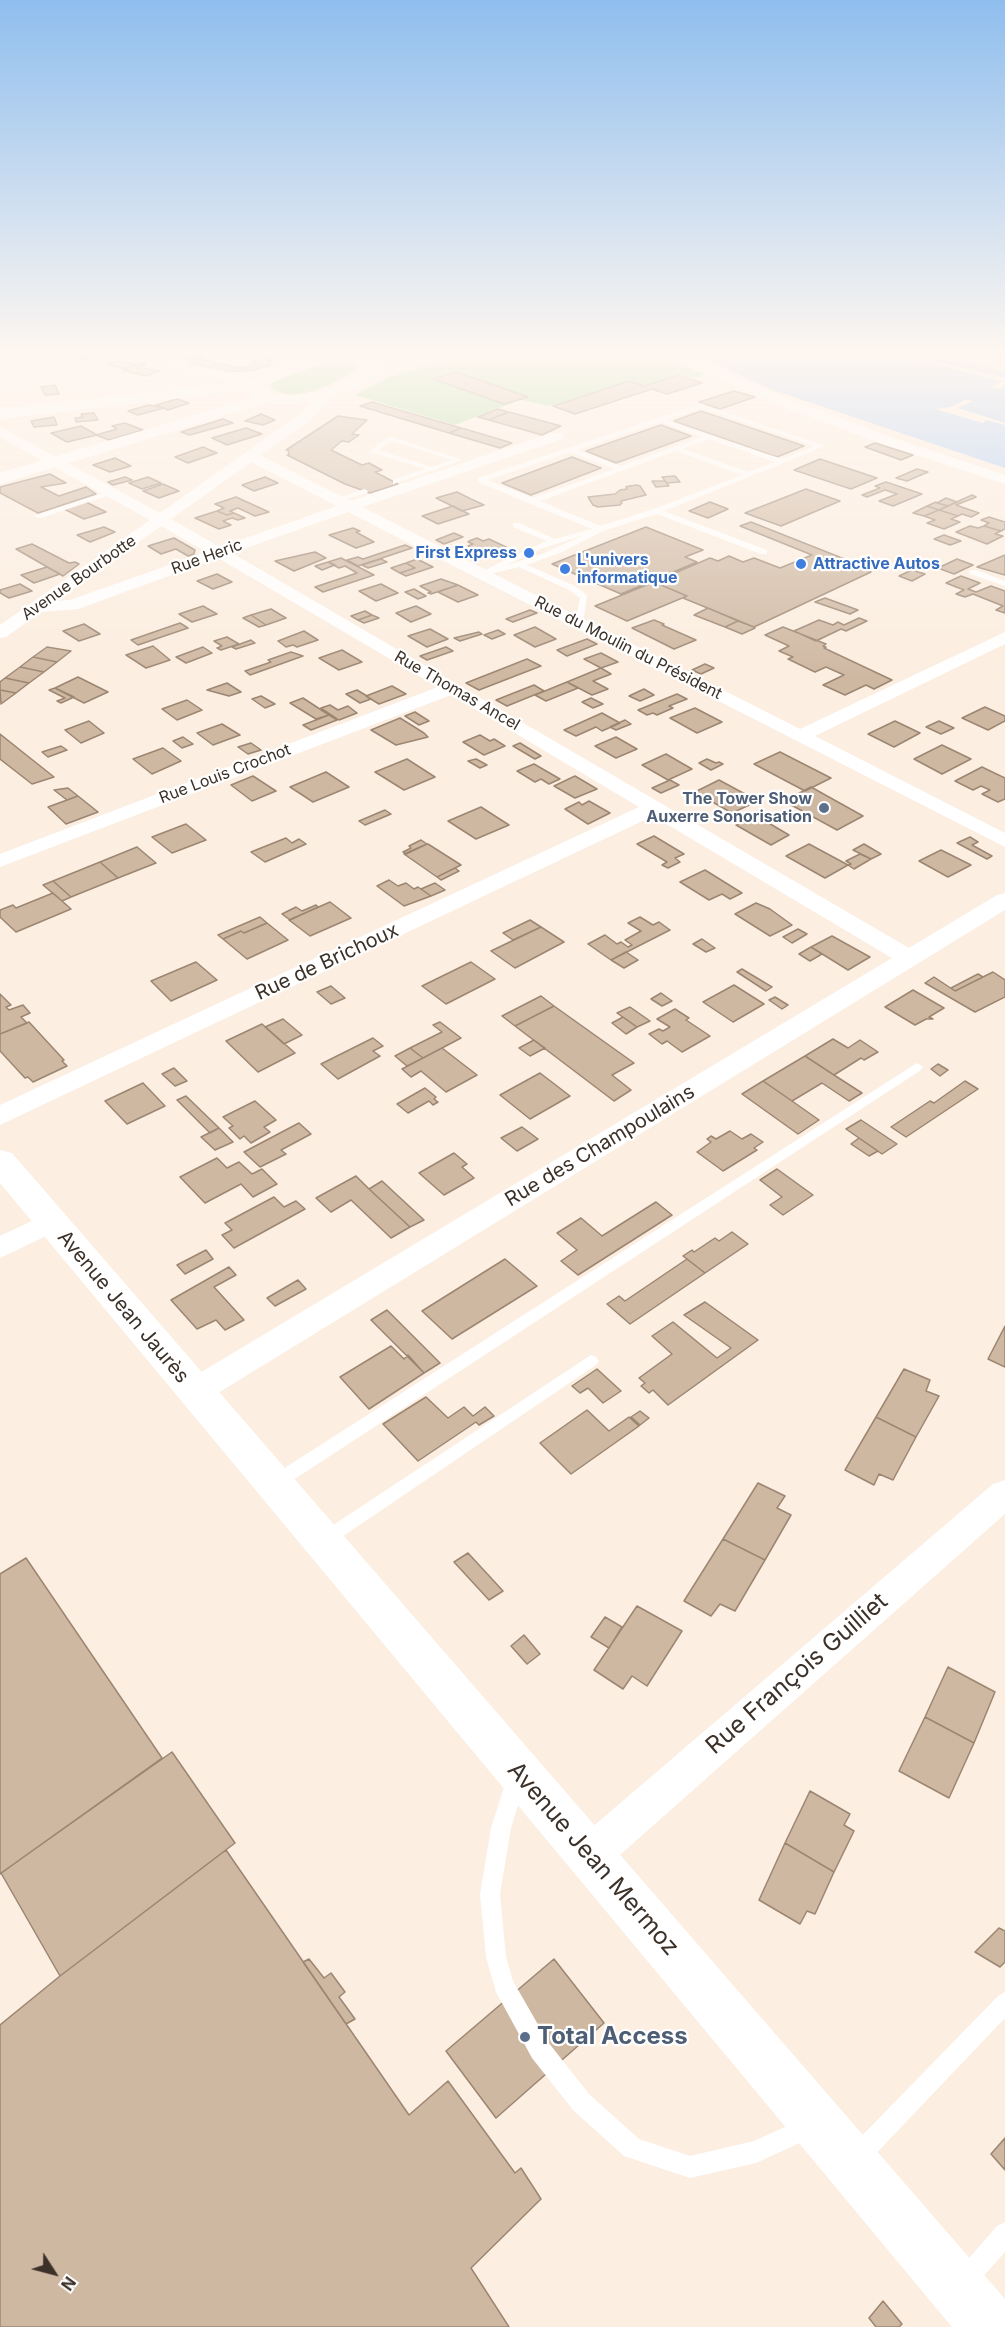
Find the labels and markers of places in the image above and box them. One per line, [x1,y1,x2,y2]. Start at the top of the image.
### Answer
place label: First Express [415,543,517,563]
marker: First Express [522,546,536,560]
place label: L'univers informatique [577,550,677,588]
place label: Attractive Autos [813,554,940,574]
marker: Attractive Autos [794,557,808,571]
marker: L'univers informatique [558,562,572,576]
place label: The Tower Show Auxerre Sonorisation [646,789,812,827]
marker: The Tower Show Auxerre Sonorisation [817,801,831,815]
place label: Total Access [537,2023,688,2051]
marker: Total Access [518,2030,532,2044]

